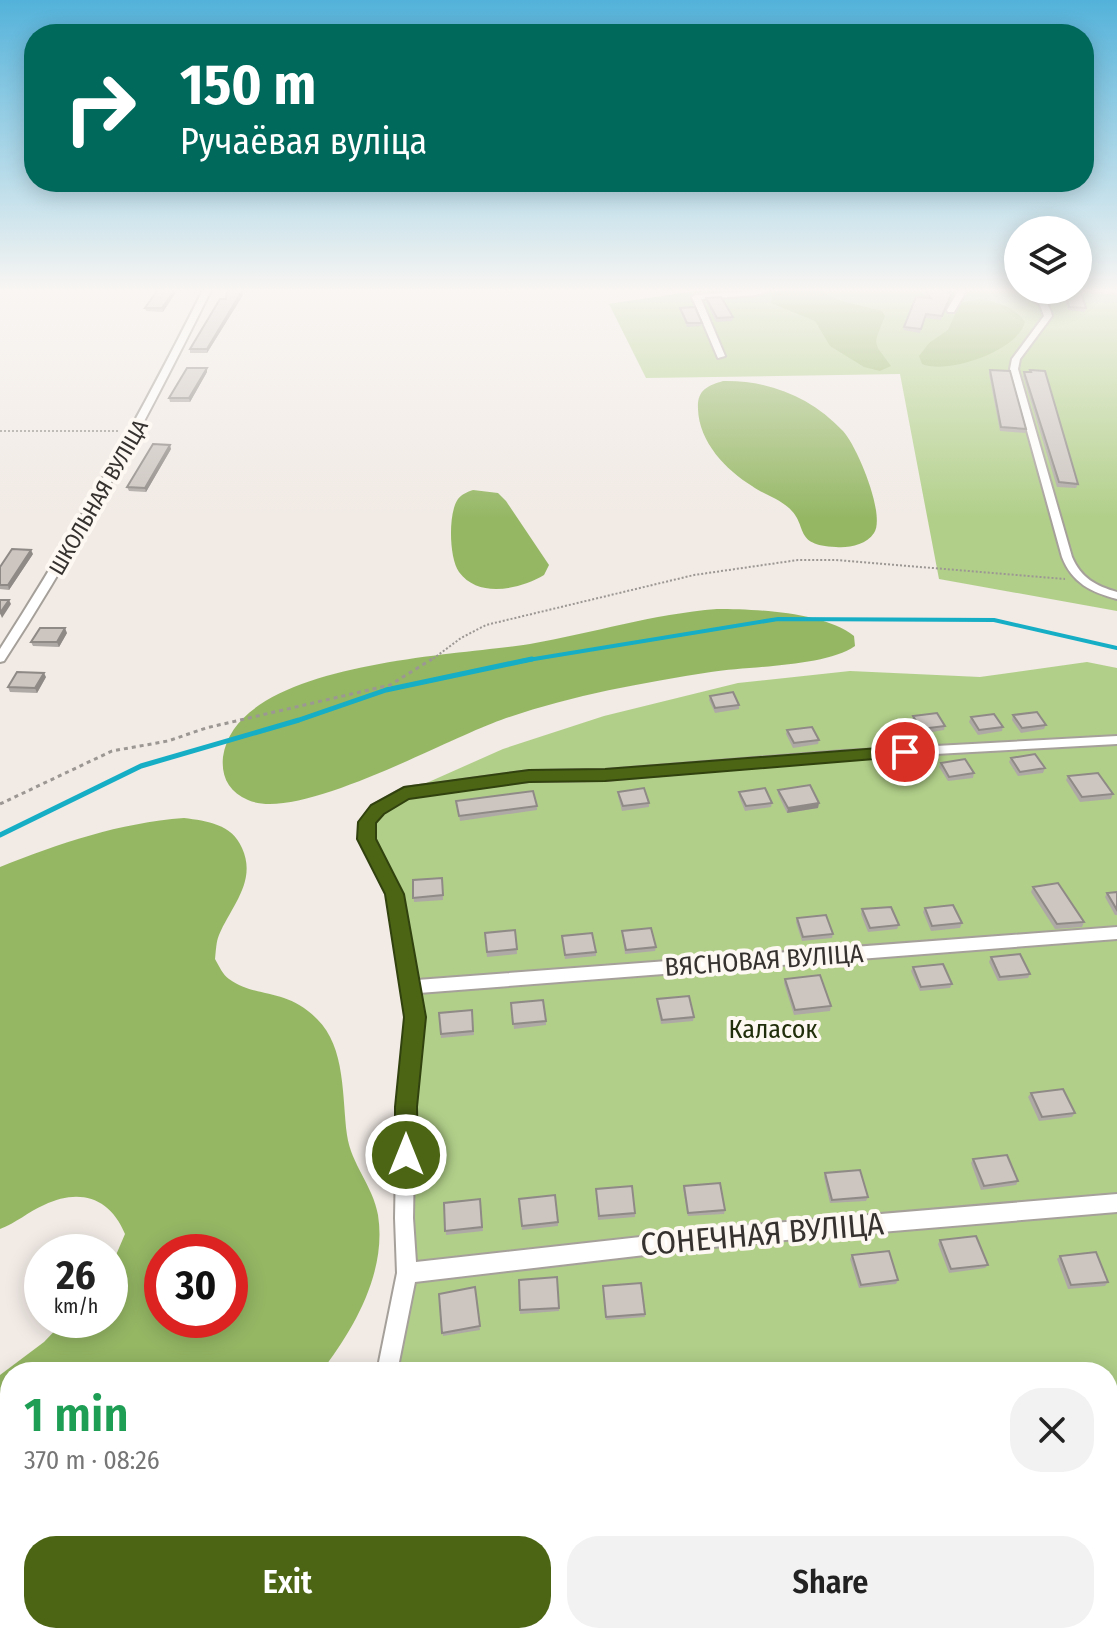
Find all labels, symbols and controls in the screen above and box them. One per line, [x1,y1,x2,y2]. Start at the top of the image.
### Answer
text: 150 m [180,52,316,119]
icon: right [48,56,152,160]
text: Ручаёвая вуліца [180,120,427,164]
map controls [1004,216,1092,304]
button: layers [1004,216,1092,304]
street label: ШКОЛЬНАЯ ВУЛІЦА [43,414,154,580]
pin [871,718,939,786]
icon: arrive [883,730,927,774]
street label: ВЯСНОВАЯ ВУЛІЦА [664,938,865,983]
park label: Каласок [728,1014,818,1045]
position arrow [364,1113,448,1197]
street label: СОНЕЧНАЯ ВУЛІЦА [639,1204,885,1264]
speed limit sign: 30 [144,1234,248,1338]
text: 26 [56,1252,96,1300]
text: km/h [54,1294,98,1318]
text: 1 min [24,1386,129,1444]
button: close [1010,1388,1094,1472]
text: 370 m · 08:26 [24,1445,160,1476]
button: Exit [24,1536,551,1628]
button: Share [567,1536,1094,1628]

